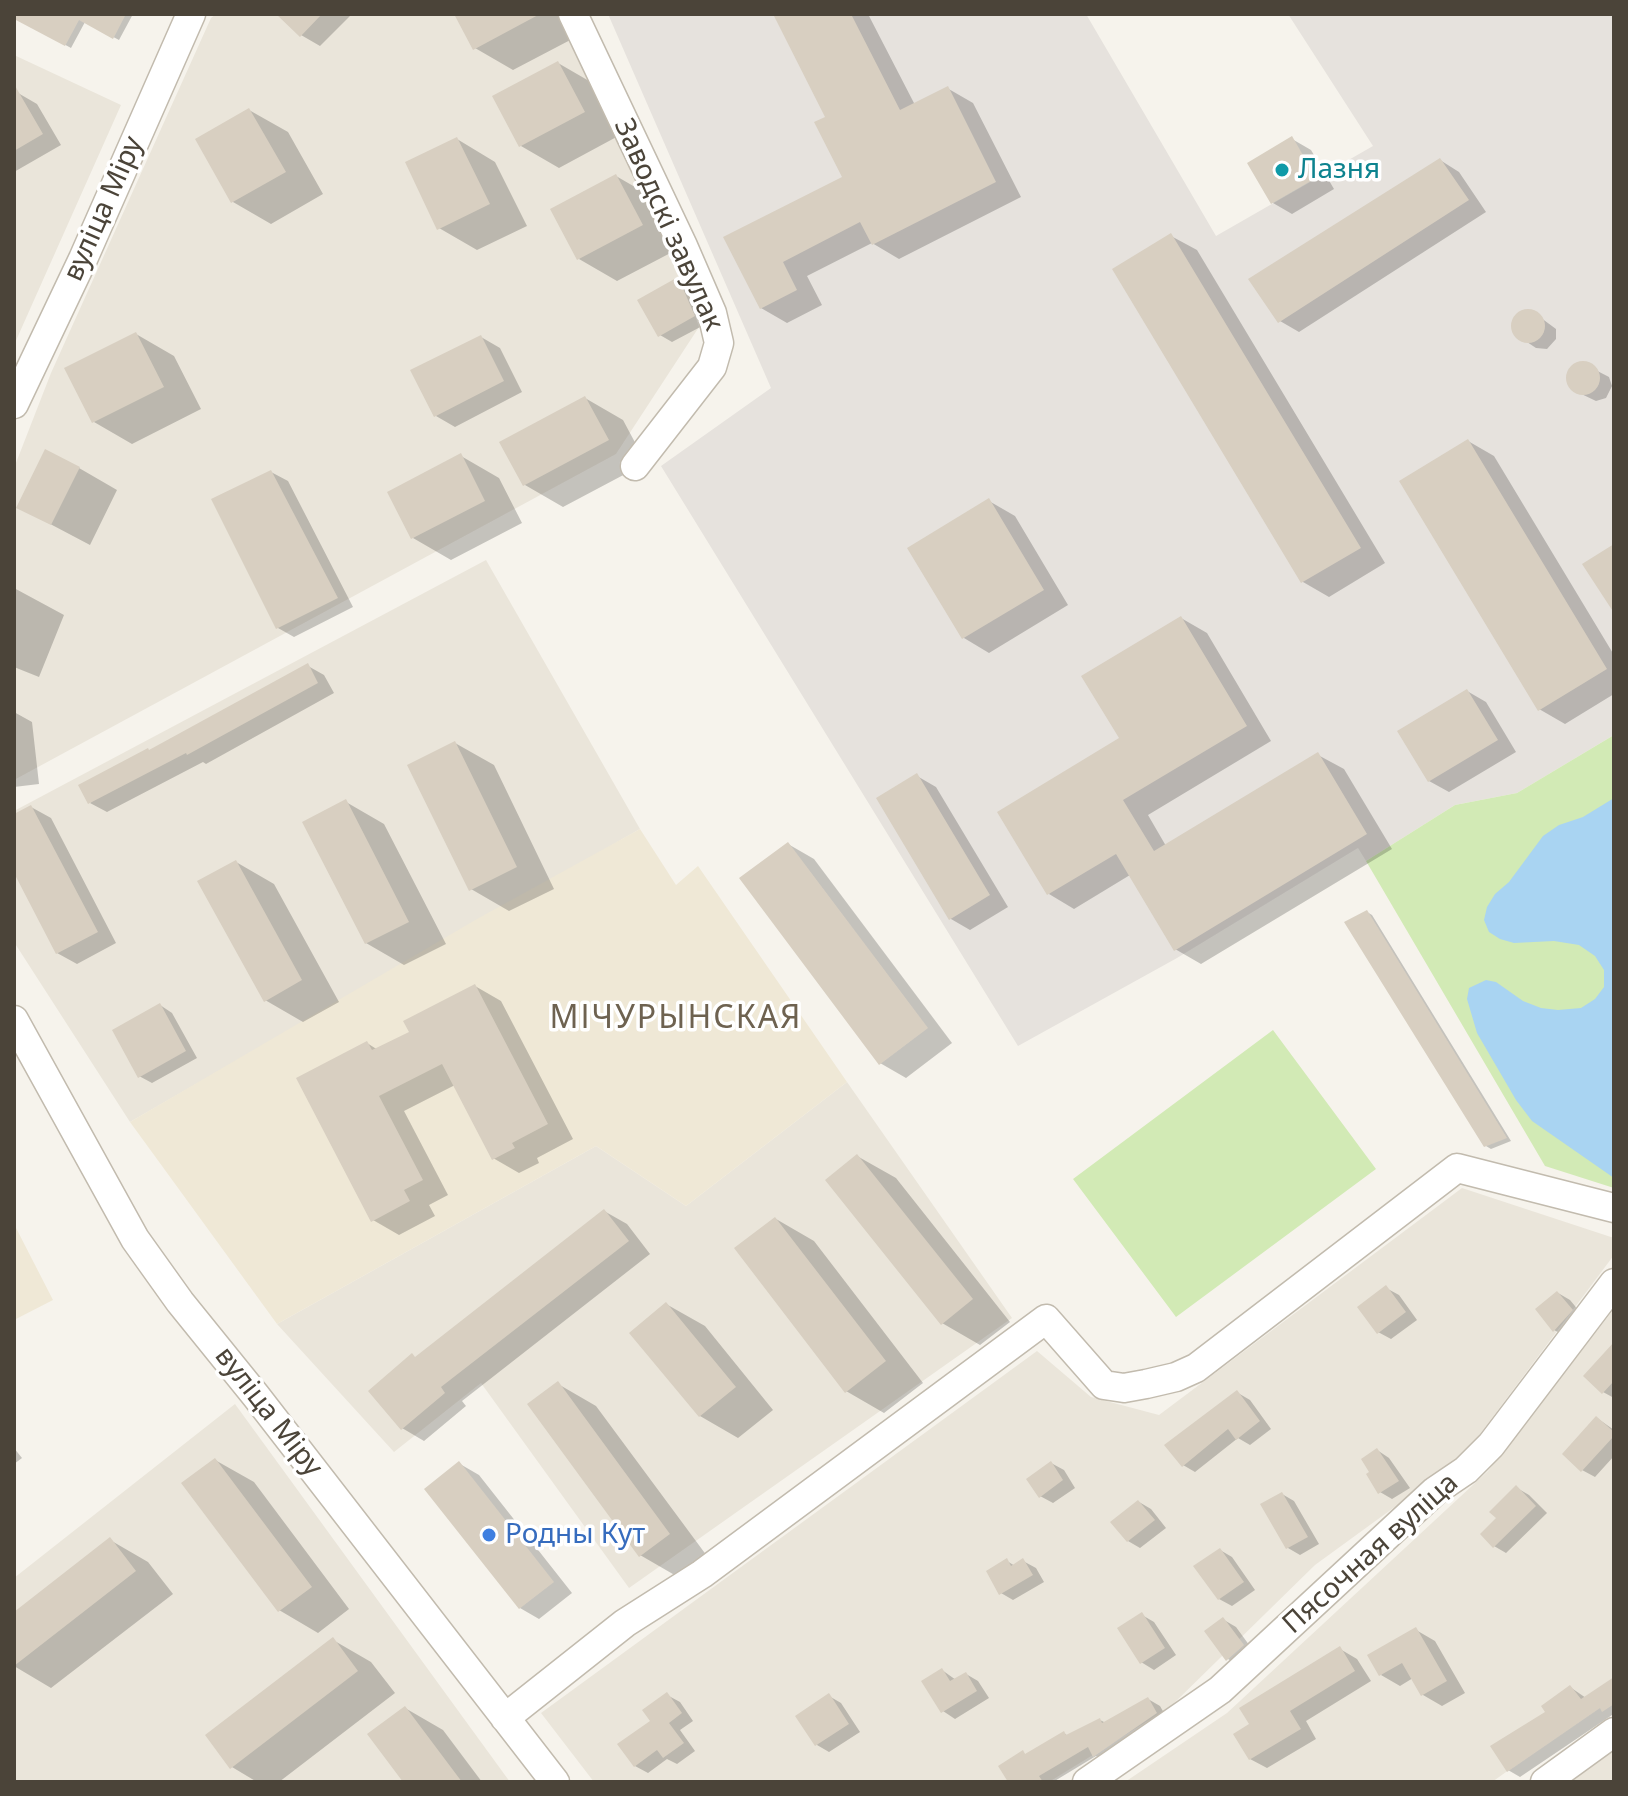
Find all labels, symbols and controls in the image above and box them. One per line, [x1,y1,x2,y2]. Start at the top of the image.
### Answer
street label: Заводскі завулак [606,114,730,336]
street label: вуліца Міру [57,131,151,287]
place label: Лазня [1298,153,1380,187]
marker: Лазня [1273,161,1291,179]
district label: МІЧУРЫНСКАЯ [550,1000,802,1038]
street label: вуліца Міру [207,1341,329,1483]
street label: Пясочная вуліца [1277,1467,1465,1641]
place label: Родны Кут [505,1518,645,1552]
marker: Родны Кут [480,1526,498,1544]

